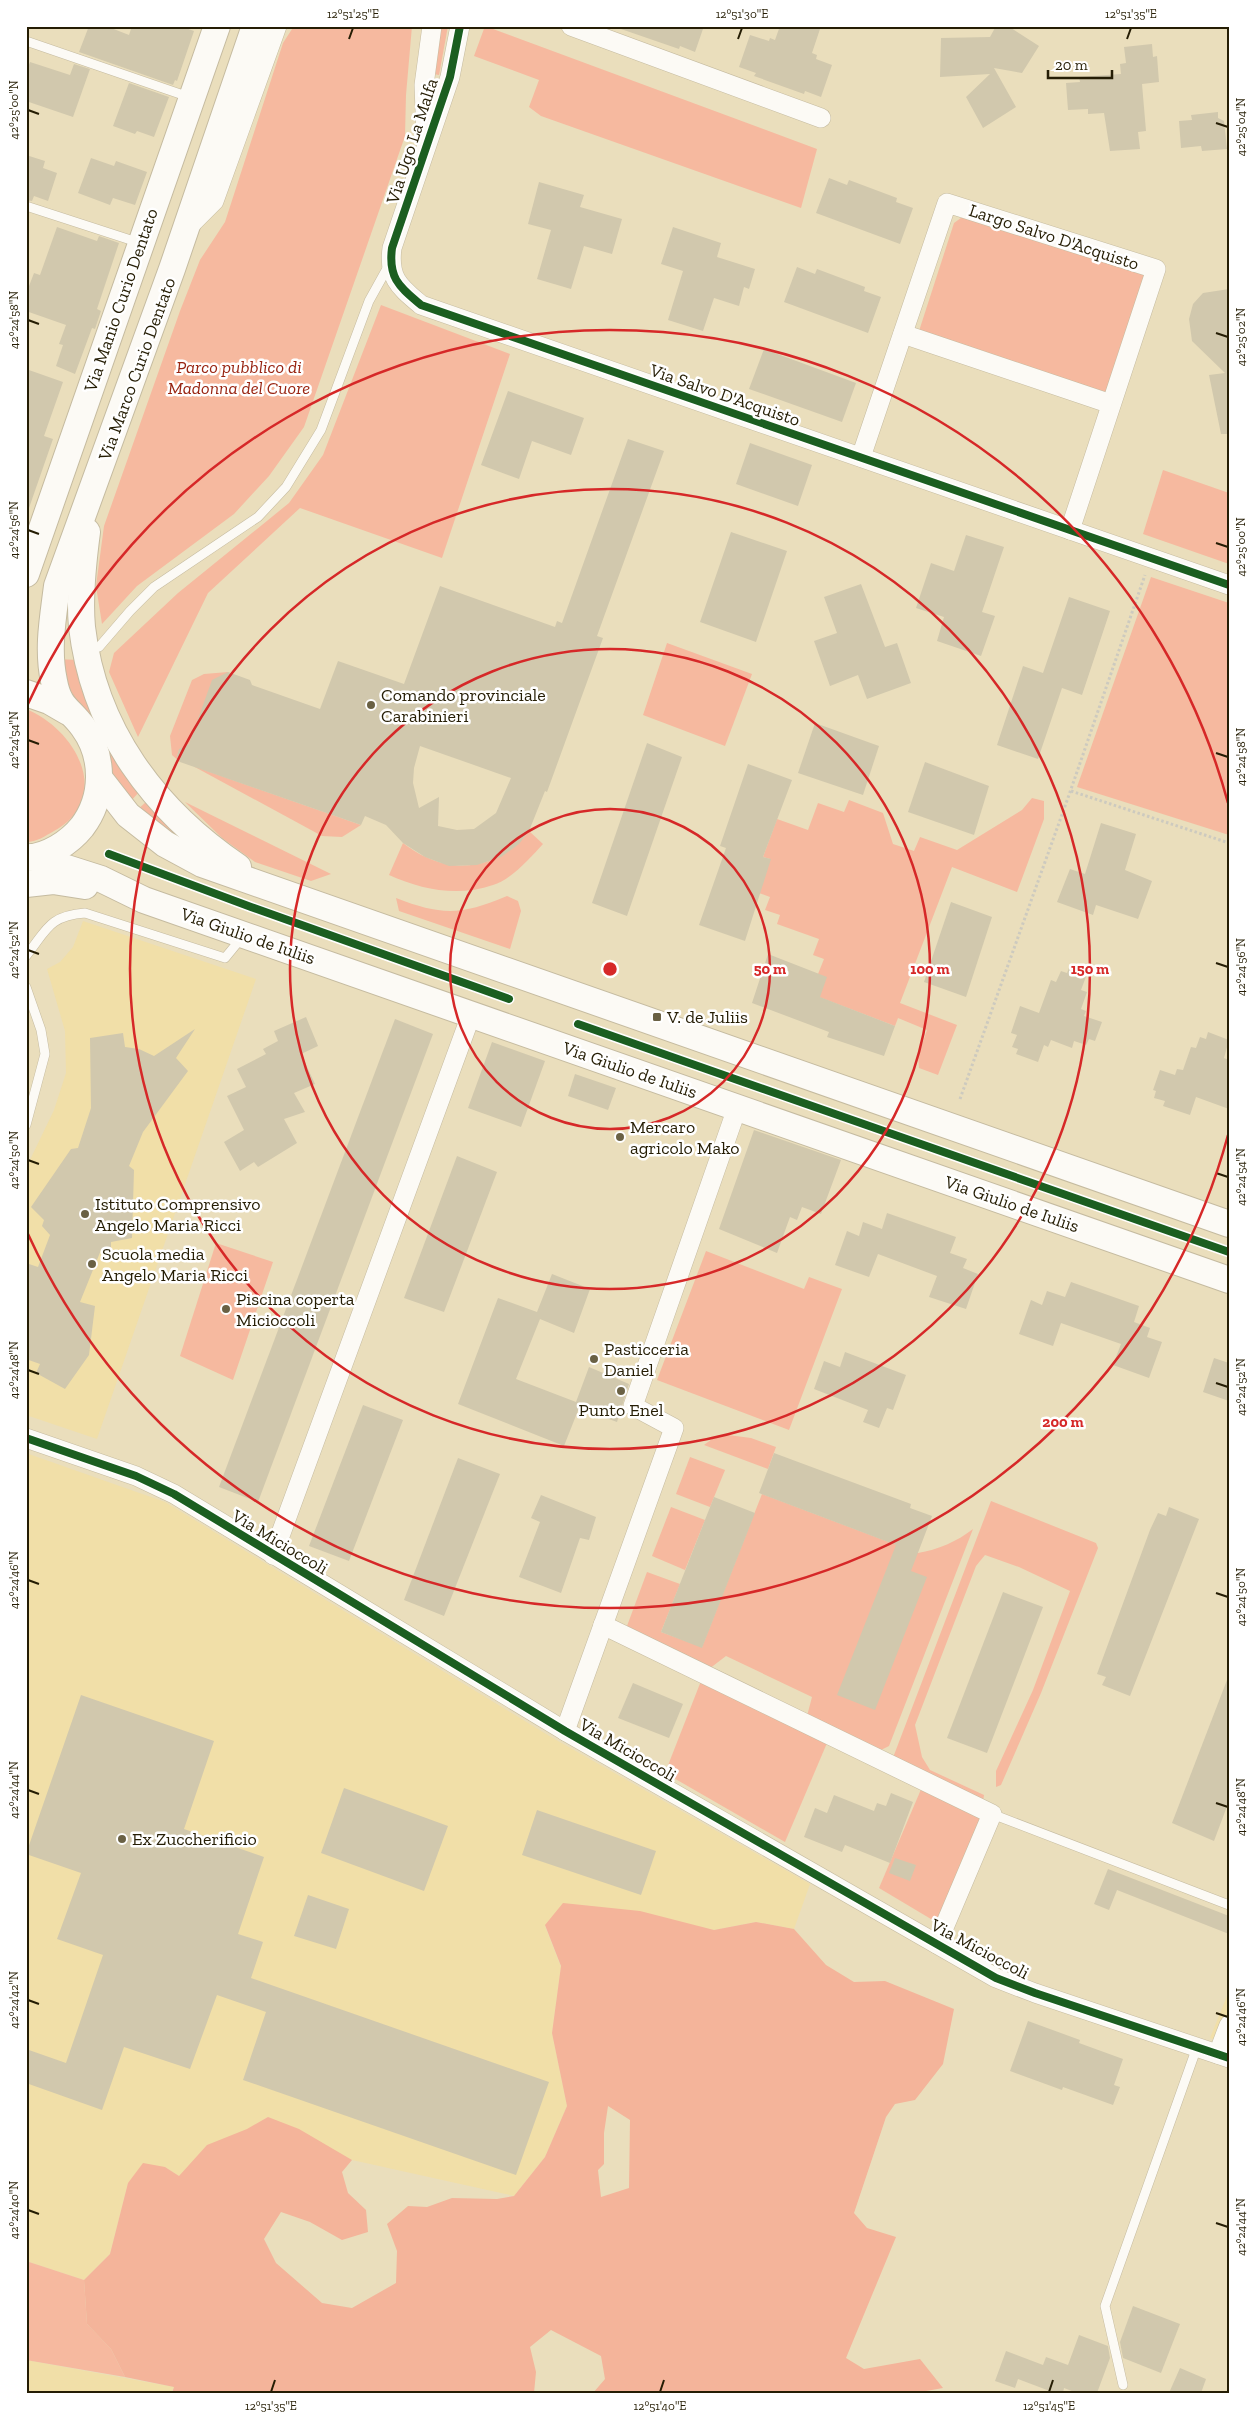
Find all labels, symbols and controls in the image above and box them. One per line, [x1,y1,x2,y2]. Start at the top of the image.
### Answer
text: 12°51'25"E [327,7,379,21]
text: 12°51'30"E [716,7,768,21]
text: 12°51'35"E [1105,7,1157,21]
scale bar [1048,48,1111,80]
text: 20 m [1055,56,1088,74]
street label: Via Ugo La Malfa [381,75,443,208]
text: 42°25'00"N [7,80,21,140]
text: 42°25'04"N [1234,98,1248,156]
street label: Largo Salvo D'Acquisto [966,199,1142,275]
street label: Via Manio Curio Dentato [79,205,163,396]
street label: Via Marco Curio Dentato [93,275,180,464]
text: 42°24'58"N [7,291,21,349]
text: 42°25'02"N [1234,308,1248,366]
park label: Parco pubblico di Madonna del Cuore [168,356,310,399]
street label: Via Salvo D'Acquisto [646,359,803,431]
text: 42°24'56"N [7,501,21,559]
text: 42°25'00"N [1234,517,1248,577]
place label: Comando provinciale Carabinieri [381,684,546,727]
marker: Comando provinciale Carabinieri [365,699,377,711]
text: 42°24'54"N [7,711,21,769]
text: 42°24'58"N [1234,728,1248,786]
street label: Via Giulio de Iuliis [177,902,318,969]
text: 42°24'52"N [7,921,21,979]
text: 42°24'56"N [1234,938,1248,996]
centre of rings [601,960,619,978]
text: 50 m [754,960,786,978]
text: 100 m [910,960,950,978]
text: 150 m [1071,960,1109,978]
place label: V. de Juliis [666,1006,748,1028]
marker: V. de Juliis [651,1011,663,1023]
street label: Via Giulio de Iuliis [559,1036,700,1103]
place label: Mercaro agricolo Mako [630,1116,740,1159]
text: 42°24'50"N [7,1131,21,1189]
marker: Mercaro agricolo Mako [614,1131,626,1143]
text: 42°24'54"N [1234,1148,1248,1206]
street label: Via Giulio de Iuliis [941,1170,1082,1237]
place label: Istituto Comprensivo Angelo Maria Ricci [95,1193,260,1236]
marker: Istituto Comprensivo Angelo Maria Ricci [79,1208,91,1220]
place label: Scuola media Angelo Maria Ricci [102,1243,248,1286]
marker: Scuola media Angelo Maria Ricci [86,1258,98,1270]
place label: Piscina coperta Micioccoli [236,1288,355,1331]
marker: Piscina coperta Micioccoli [220,1303,232,1315]
place label: Pasticceria Daniel [604,1338,689,1381]
text: 42°24'48"N [7,1341,21,1399]
marker: Pasticceria Daniel [588,1353,600,1365]
text: 42°24'52"N [1234,1358,1248,1416]
marker: Punto Enel [615,1385,627,1397]
place label: Punto Enel [579,1399,664,1421]
text: 200 m [1042,1413,1084,1431]
street label: Via Micioccoli [227,1504,332,1579]
text: 42°24'46"N [7,1551,21,1609]
text: 42°24'50"N [1234,1568,1248,1626]
street label: Via Micioccoli [575,1713,680,1787]
text: 42°24'44"N [7,1761,21,1819]
text: 42°24'48"N [1234,1778,1248,1836]
place label: Ex Zuccherificio [132,1828,257,1850]
marker: Ex Zuccherificio [116,1833,128,1845]
street label: Via Micioccoli [926,1913,1033,1984]
text: 42°24'42"N [7,1971,21,2029]
text: 42°24'46"N [1234,1988,1248,2046]
text: 42°24'40"N [7,2181,21,2239]
text: 42°24'44"N [1234,2198,1248,2256]
text: 12°51'35"E [245,2399,297,2413]
text: 12°51'40"E [634,2399,686,2413]
text: 12°51'45"E [1023,2399,1075,2413]

